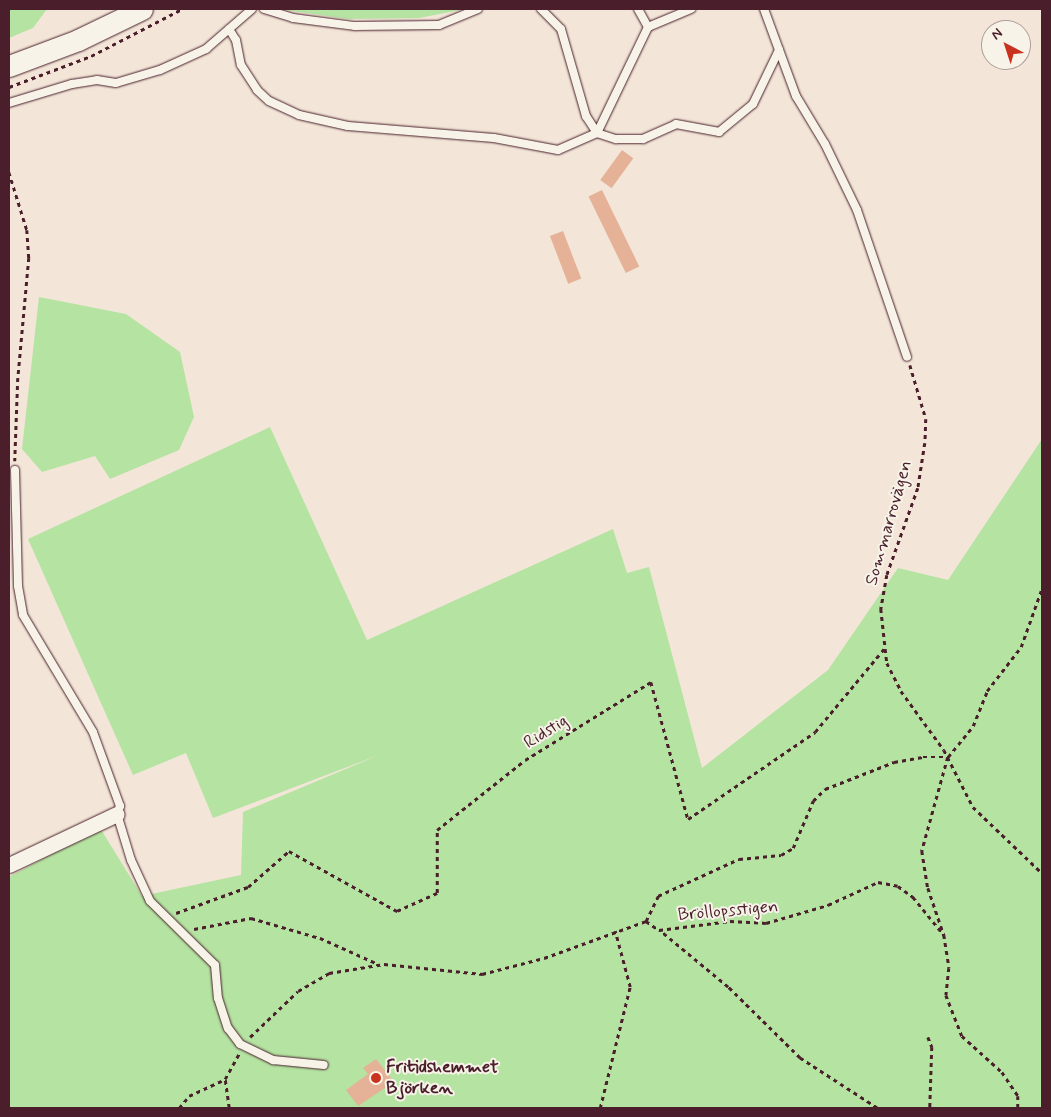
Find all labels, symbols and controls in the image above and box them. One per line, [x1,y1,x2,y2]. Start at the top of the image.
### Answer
north arrow [981,20,1031,70]
text: N [988,24,1006,44]
street label: Sommarrovägen [861,458,917,588]
street label: Ridstig [520,710,572,754]
street label: Bröllopsstigen [677,896,779,926]
place label: Fritidshemmet Björken [386,1057,499,1100]
marker: Fritidshemmet Björken [370,1072,382,1084]

